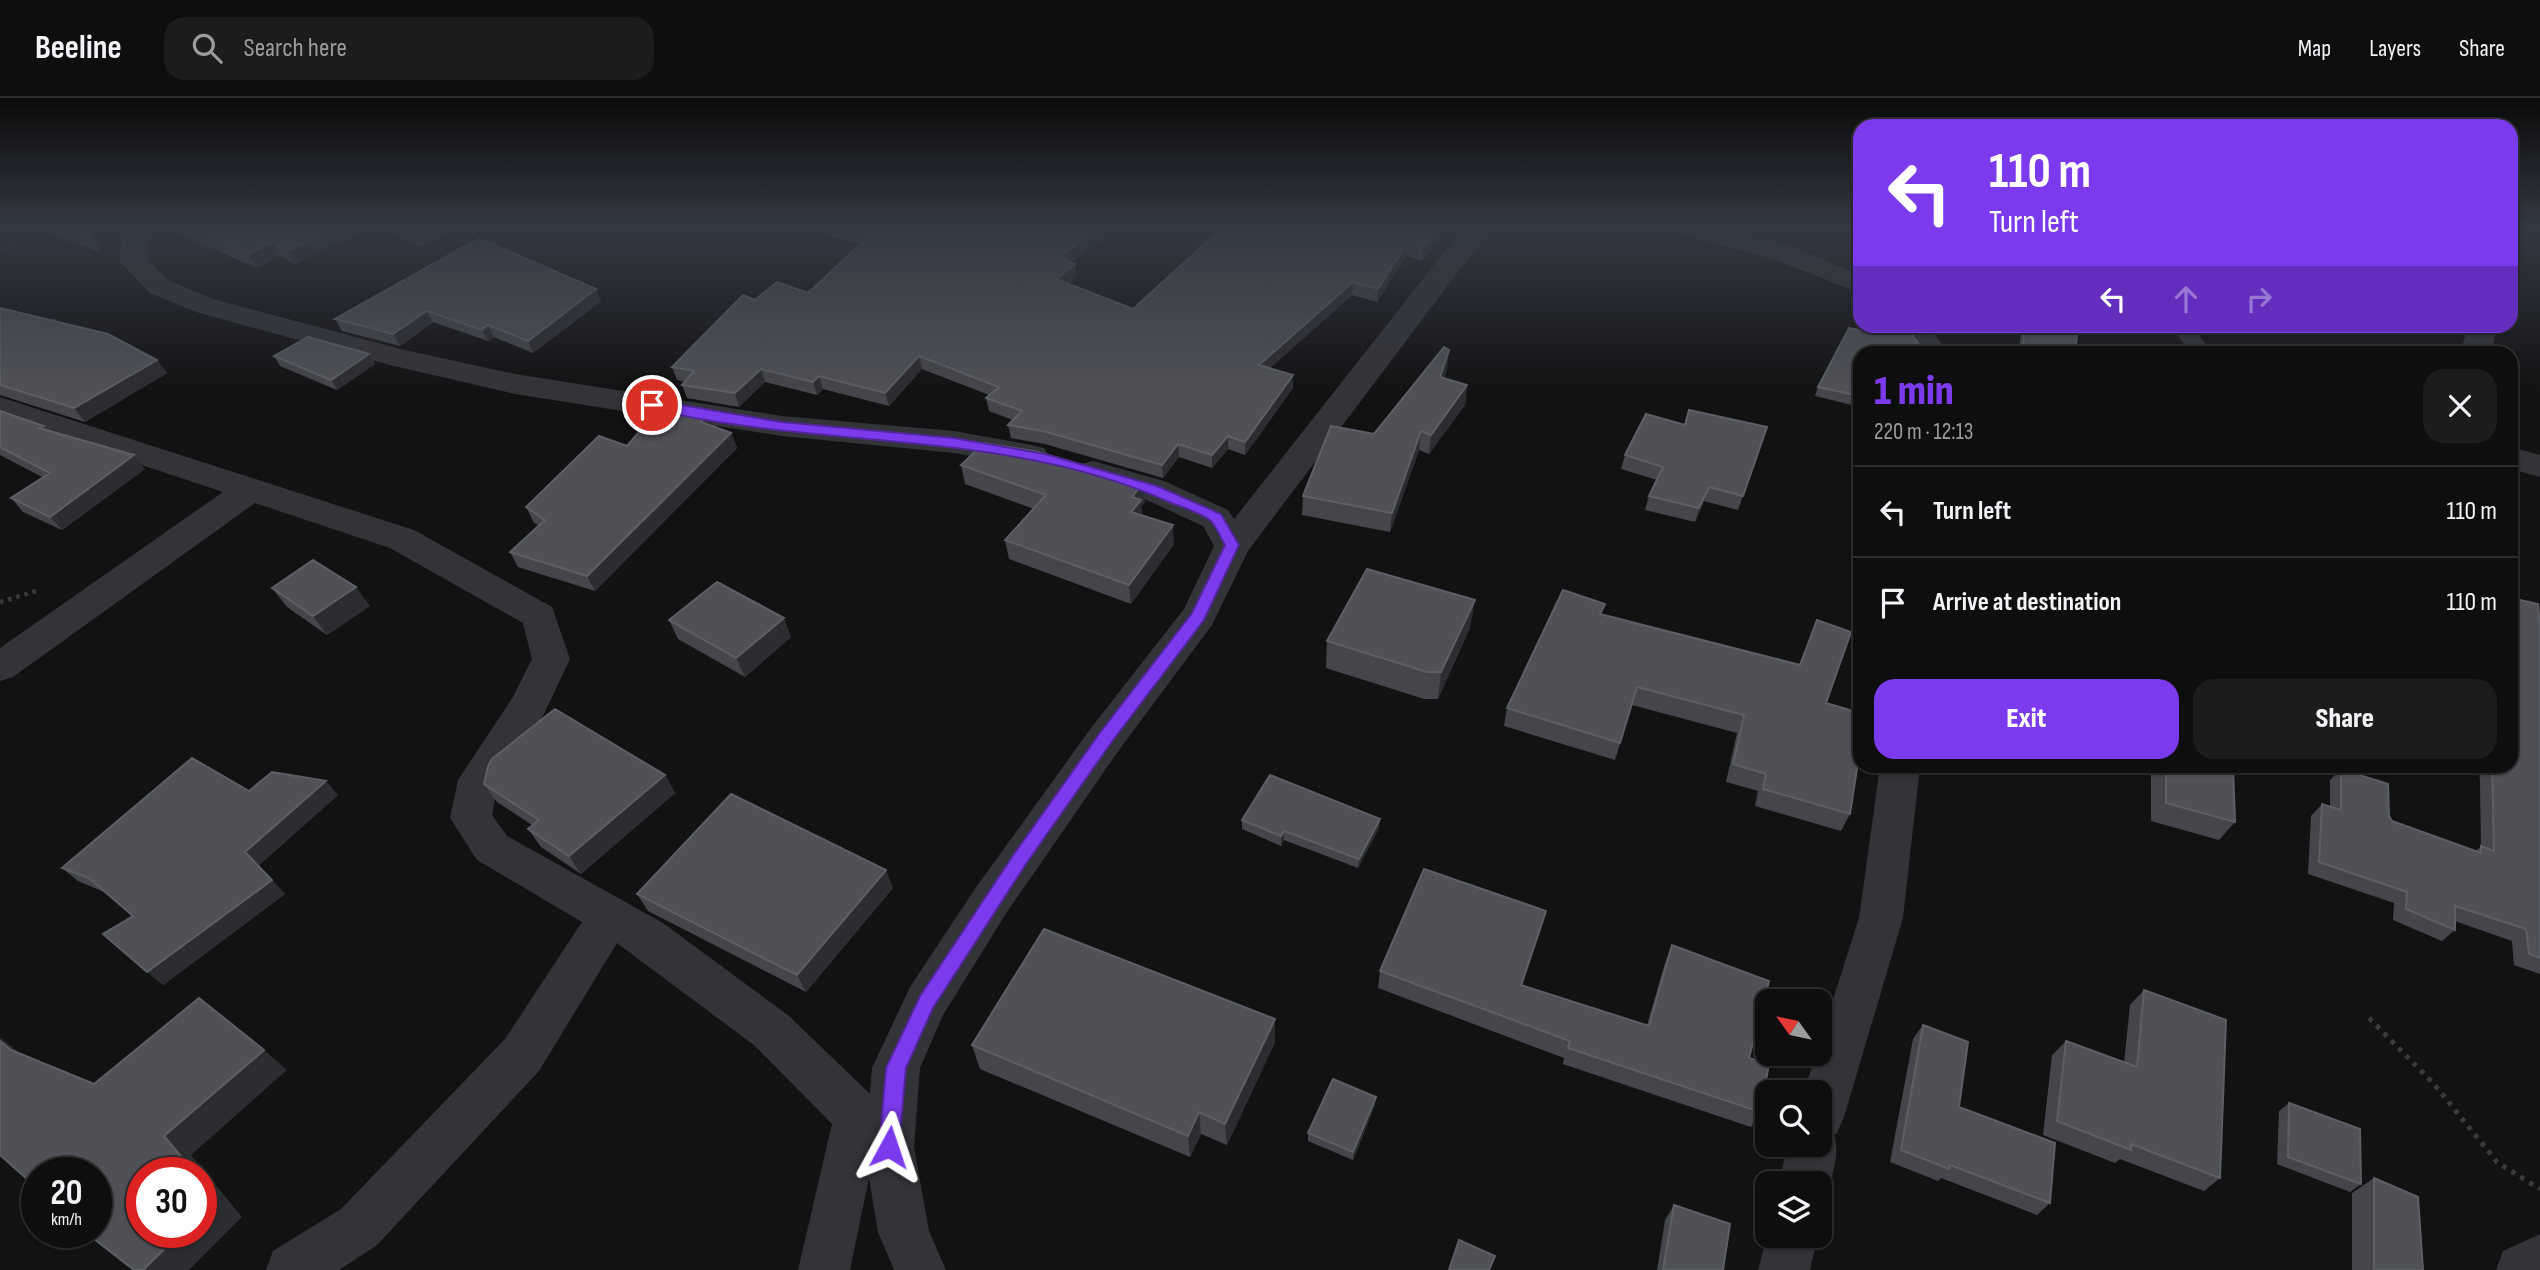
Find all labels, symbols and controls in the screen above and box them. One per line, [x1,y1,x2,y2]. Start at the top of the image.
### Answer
search box [164,17,654,80]
text: Beeline [35,28,122,68]
icon: search [188,29,226,67]
text: Search here [244,33,347,64]
text: Map [2298,34,2331,63]
text: Layers [2369,34,2421,63]
text: Share [2459,34,2505,63]
text: 110 m [1989,143,2091,202]
icon: left [1874,147,1965,238]
text: Turn left [1989,203,2079,242]
icon: left [2094,280,2132,318]
icon: ahead [2167,280,2205,318]
icon: right [2240,280,2278,318]
text: 1 min [1874,366,1954,417]
button: close [2423,369,2497,443]
pin [622,375,682,435]
icon: arrive [633,386,671,424]
text: 220 m · 12:13 [1874,418,1973,446]
icon: left [1874,493,1912,531]
text: Turn left [1933,496,2011,527]
text: 110 m [2446,496,2497,527]
icon: arrive [1874,584,1912,622]
text: Arrive at destination [1933,587,2121,618]
text: 110 m [2446,587,2497,618]
button: Exit [1874,679,2179,759]
button: Share [2193,679,2497,759]
north arrow [1755,989,1832,1066]
map controls [1755,989,1832,1248]
button: search [1755,1080,1832,1157]
position arrow [852,1110,926,1184]
speed limit sign: 30 [126,1157,217,1248]
button: layers [1755,1171,1832,1248]
text: 20 [51,1172,83,1215]
text: km/h [51,1209,82,1230]

